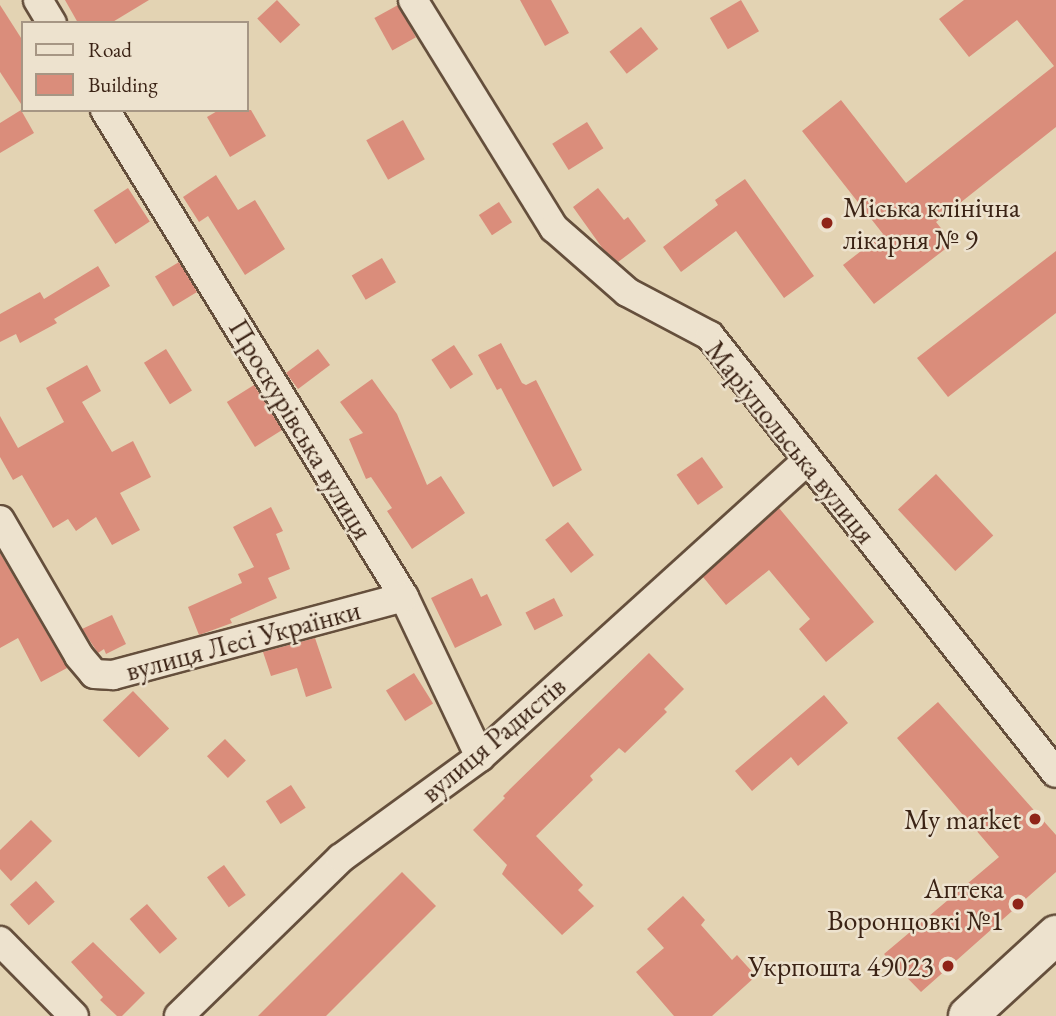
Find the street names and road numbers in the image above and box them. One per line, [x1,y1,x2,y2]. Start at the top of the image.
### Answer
street label: Проскурівська вулиця [222,313,380,545]
street label: Маріупольська вулиця [699,334,883,550]
street label: вулиця Лесі Українки [122,593,364,687]
street label: вулиця Радистів [414,669,572,809]

